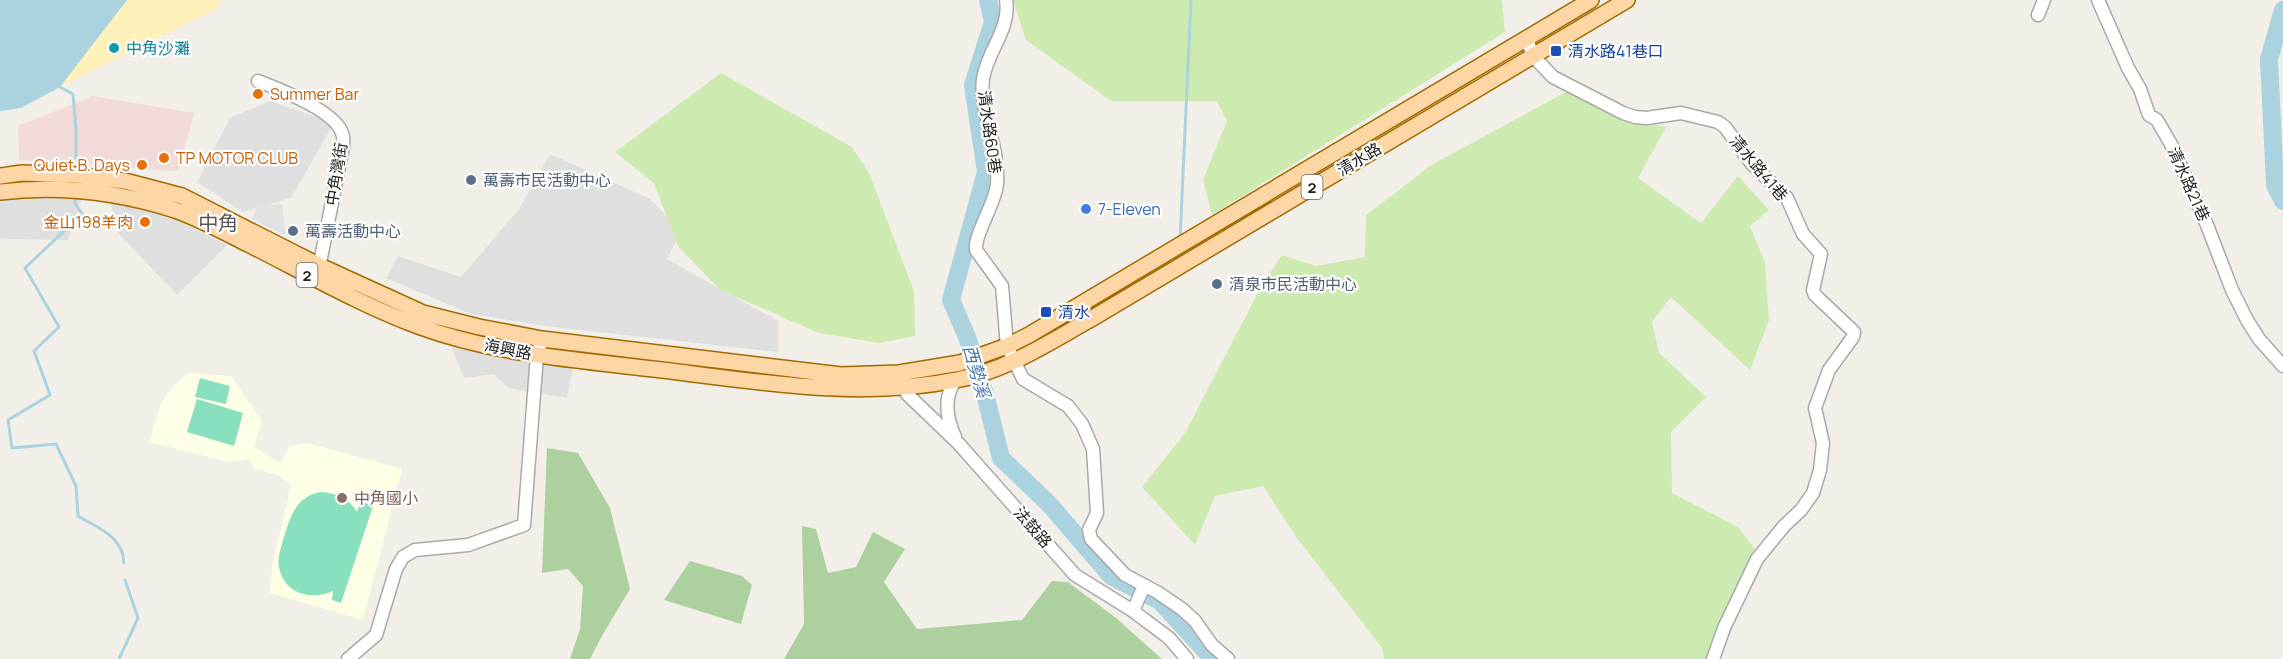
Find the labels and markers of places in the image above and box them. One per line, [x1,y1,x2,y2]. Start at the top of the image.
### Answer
place label: 中角沙灘 [126,37,190,59]
place label: 清水路41巷口 [1568,40,1664,62]
marker: 中角沙灘 [107,41,121,55]
marker: 清水路41巷口 [1549,44,1563,58]
place label: Summer Bar [270,83,359,105]
marker: Summer Bar [251,87,265,101]
place label: TP MOTOR CLUB [176,147,298,169]
marker: TP MOTOR CLUB [157,151,171,165]
place label: Quiet B. Days [34,154,130,176]
marker: Quiet B. Days [135,158,149,172]
place label: 萬壽市民活動中心 [483,169,611,191]
marker: 萬壽市民活動中心 [464,173,478,187]
place label: 7-Eleven [1098,198,1161,220]
marker: 7-Eleven [1079,202,1093,216]
place label: 金山198羊肉 [44,211,133,233]
marker: 金山198羊肉 [138,215,152,229]
place label: 萬壽活動中心 [305,220,401,242]
marker: 萬壽活動中心 [286,224,300,238]
place label: 清泉市民活動中心 [1229,273,1357,295]
marker: 清泉市民活動中心 [1210,277,1224,291]
place label: 清水 [1058,301,1090,323]
marker: 清水 [1039,305,1053,319]
place label: 中角國小 [354,487,418,509]
marker: 中角國小 [335,491,349,505]

